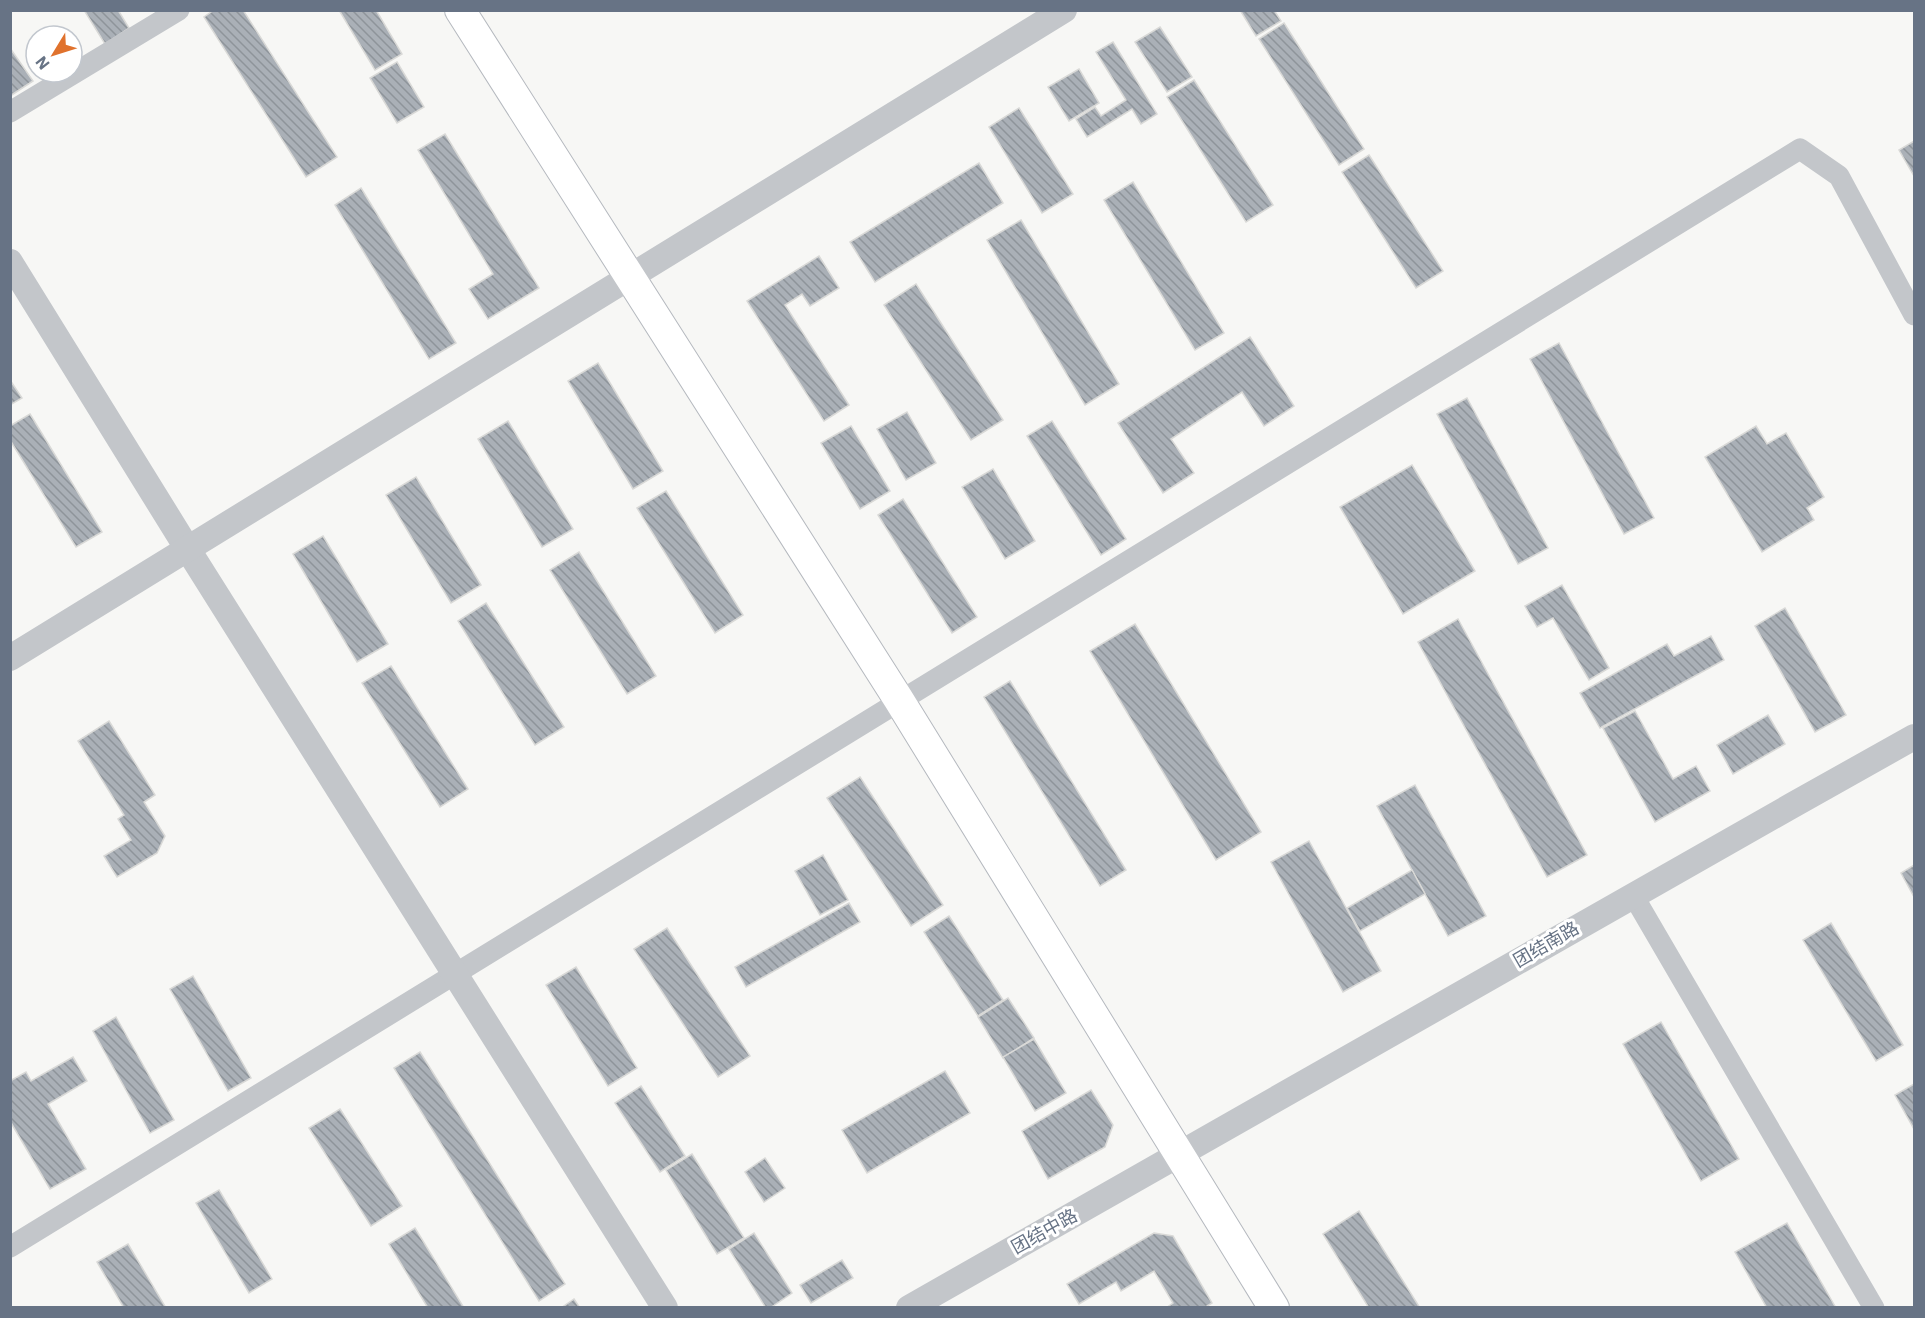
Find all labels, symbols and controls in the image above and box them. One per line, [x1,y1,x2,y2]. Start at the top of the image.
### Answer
north arrow [24,24,84,84]
text: N [31,53,54,74]
street label: 团结南路 [1509,916,1583,972]
street label: 团结中路 [1007,1203,1081,1259]

